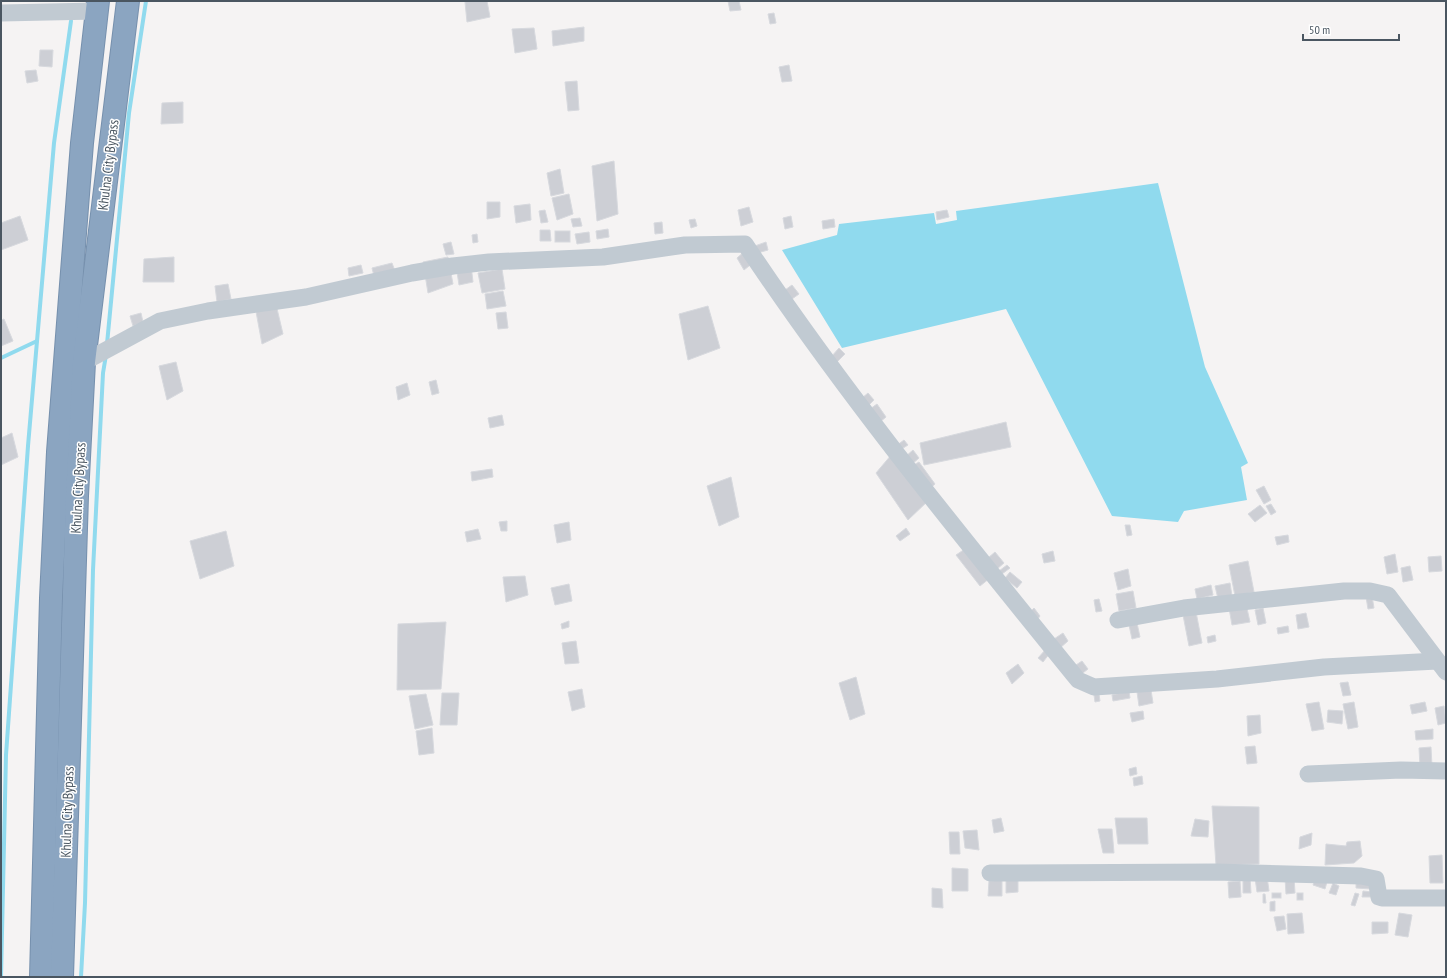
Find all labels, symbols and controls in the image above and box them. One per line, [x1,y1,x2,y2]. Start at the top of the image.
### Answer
scale bar [1303,16,1399,42]
text: 50 m [1309,22,1330,37]
street label: Khulna City Bypass [94,118,123,211]
street label: Khulna City Bypass [67,442,89,534]
street label: Khulna City Bypass [56,766,78,858]

